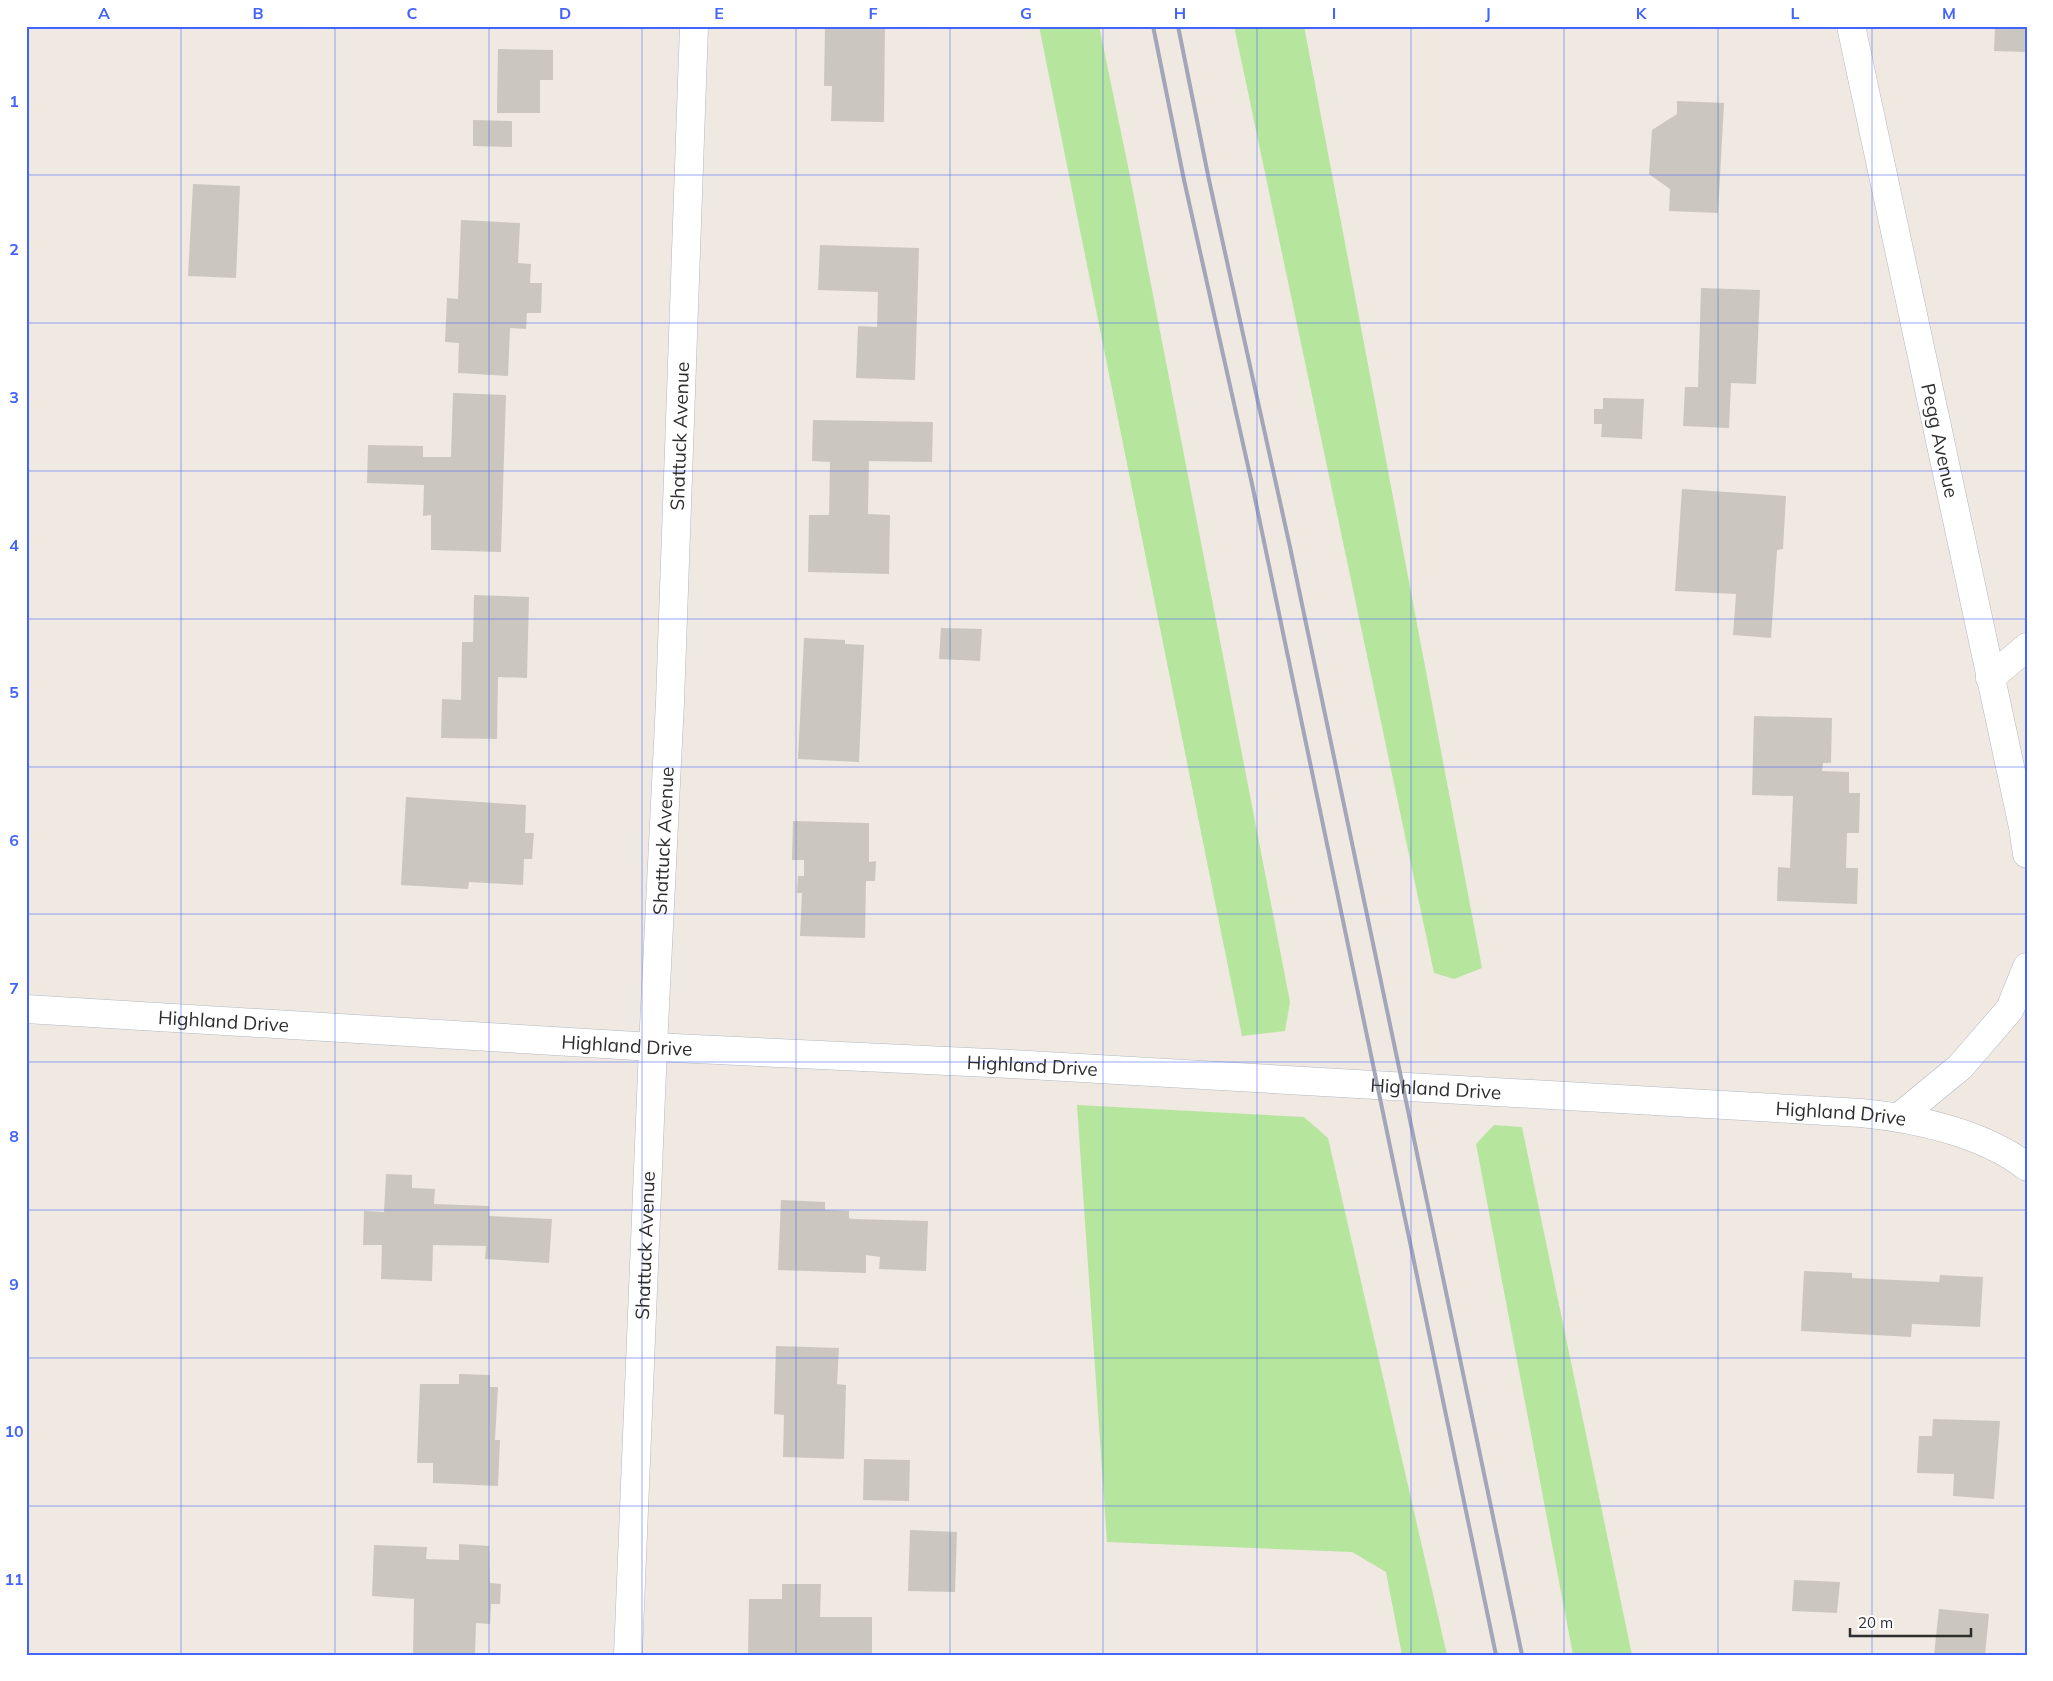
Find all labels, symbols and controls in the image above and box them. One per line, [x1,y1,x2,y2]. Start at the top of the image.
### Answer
text: A [98,3,110,23]
text: B [252,3,264,23]
text: C [407,3,418,23]
text: D [559,3,571,23]
text: E [714,3,724,23]
text: F [868,3,878,23]
text: G [1020,3,1032,23]
text: H [1174,3,1186,23]
text: I [1332,3,1336,23]
text: J [1485,3,1491,23]
text: K [1636,3,1648,23]
text: L [1791,3,1800,23]
text: M [1942,3,1956,23]
text: 1 [9,91,19,111]
text: 2 [9,239,19,259]
street label: Shattuck Avenue [665,361,694,511]
street label: Pegg Avenue [1916,381,1964,500]
text: 3 [9,387,19,407]
text: 4 [9,535,19,555]
text: 5 [9,682,19,702]
street label: Shattuck Avenue [648,766,679,916]
text: 6 [9,830,19,850]
text: 7 [9,978,19,998]
street label: Highland Drive [157,1005,290,1037]
street label: Highland Drive [561,1029,693,1061]
street label: Highland Drive [966,1050,1099,1081]
street label: Highland Drive [1370,1073,1502,1104]
street label: Highland Drive [1775,1096,1908,1131]
text: 8 [9,1126,19,1146]
street label: Shattuck Avenue [630,1171,660,1320]
text: 9 [9,1274,19,1294]
text: 10 [4,1421,24,1441]
text: 11 [4,1569,24,1589]
scale bar [1850,1606,1972,1638]
text: 20 m [1858,1613,1893,1632]

